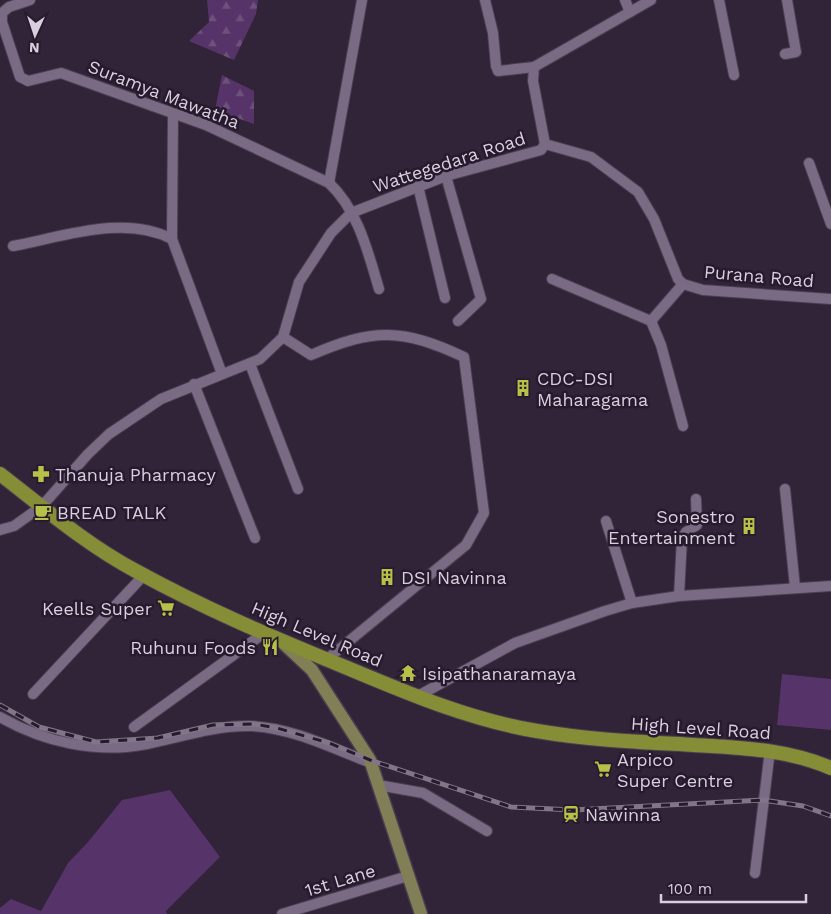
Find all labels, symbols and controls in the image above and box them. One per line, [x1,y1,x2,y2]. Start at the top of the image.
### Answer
north arrow [10,10,60,60]
text: N [29,40,40,56]
street label: Suramya Mawatha [85,55,243,133]
street label: Wattegedara Road [370,127,528,197]
street label: Purana Road [703,261,815,291]
place label: CDC-DSI Maharagama [537,368,648,410]
building icon: CDC-DSI Maharagama [513,378,533,398]
pharmacy icon: Thanuja Pharmacy [31,464,51,484]
place label: Thanuja Pharmacy [55,464,217,485]
cafe icon: BREAD TALK [33,502,53,522]
place label: BREAD TALK [57,502,167,523]
place label: Sonestro Entertainment [608,506,735,548]
building icon: Sonestro Entertainment [739,516,759,536]
building icon: DSI Navinna [377,567,397,587]
place label: DSI Navinna [401,567,507,588]
street label: High Level Road [248,597,386,671]
place label: Keells Super [42,598,152,619]
supermarket icon: Keells Super [156,598,176,618]
place label: Ruhunu Foods [130,637,256,658]
restaurant icon: Ruhunu Foods [260,637,280,657]
temple icon: Isipathanaramaya [398,663,418,683]
place label: Isipathanaramaya [422,663,576,684]
street label: High Level Road [630,713,772,743]
place label: Arpico Super Centre [617,749,733,791]
supermarket icon: Arpico Super Centre [593,759,613,779]
station icon: Nawinna [561,804,581,824]
place label: Nawinna [585,804,660,825]
street label: 1st Lane [302,859,378,901]
scale bar [661,872,806,904]
text: 100 m [668,880,712,898]

